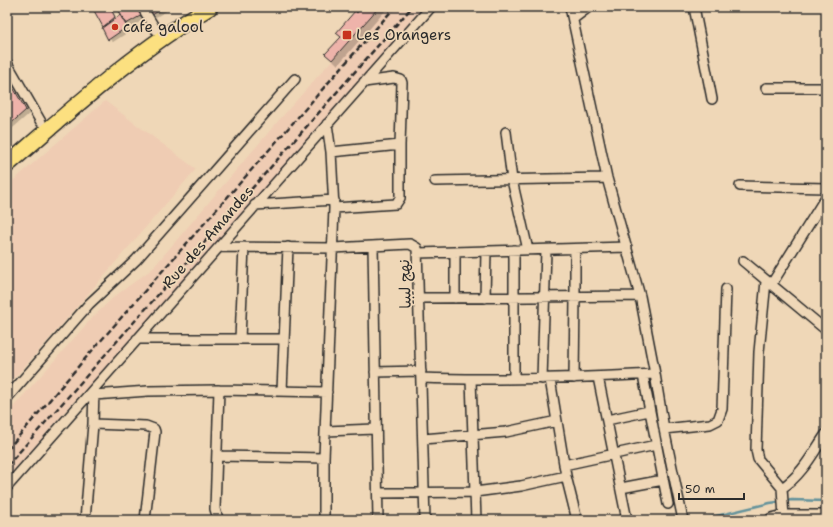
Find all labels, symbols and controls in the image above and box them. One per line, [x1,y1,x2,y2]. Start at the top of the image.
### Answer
place label: cafe galool [123,17,204,37]
marker: cafe galool [110,22,120,32]
place label: Les Orangers [356,25,451,45]
marker: Les Orangers [341,29,353,41]
street label: Rue des Amandes [158,182,258,292]
street label: نهج ليبيا [394,259,416,309]
scale bar [679,475,744,501]
text: 50 m [685,481,715,497]

